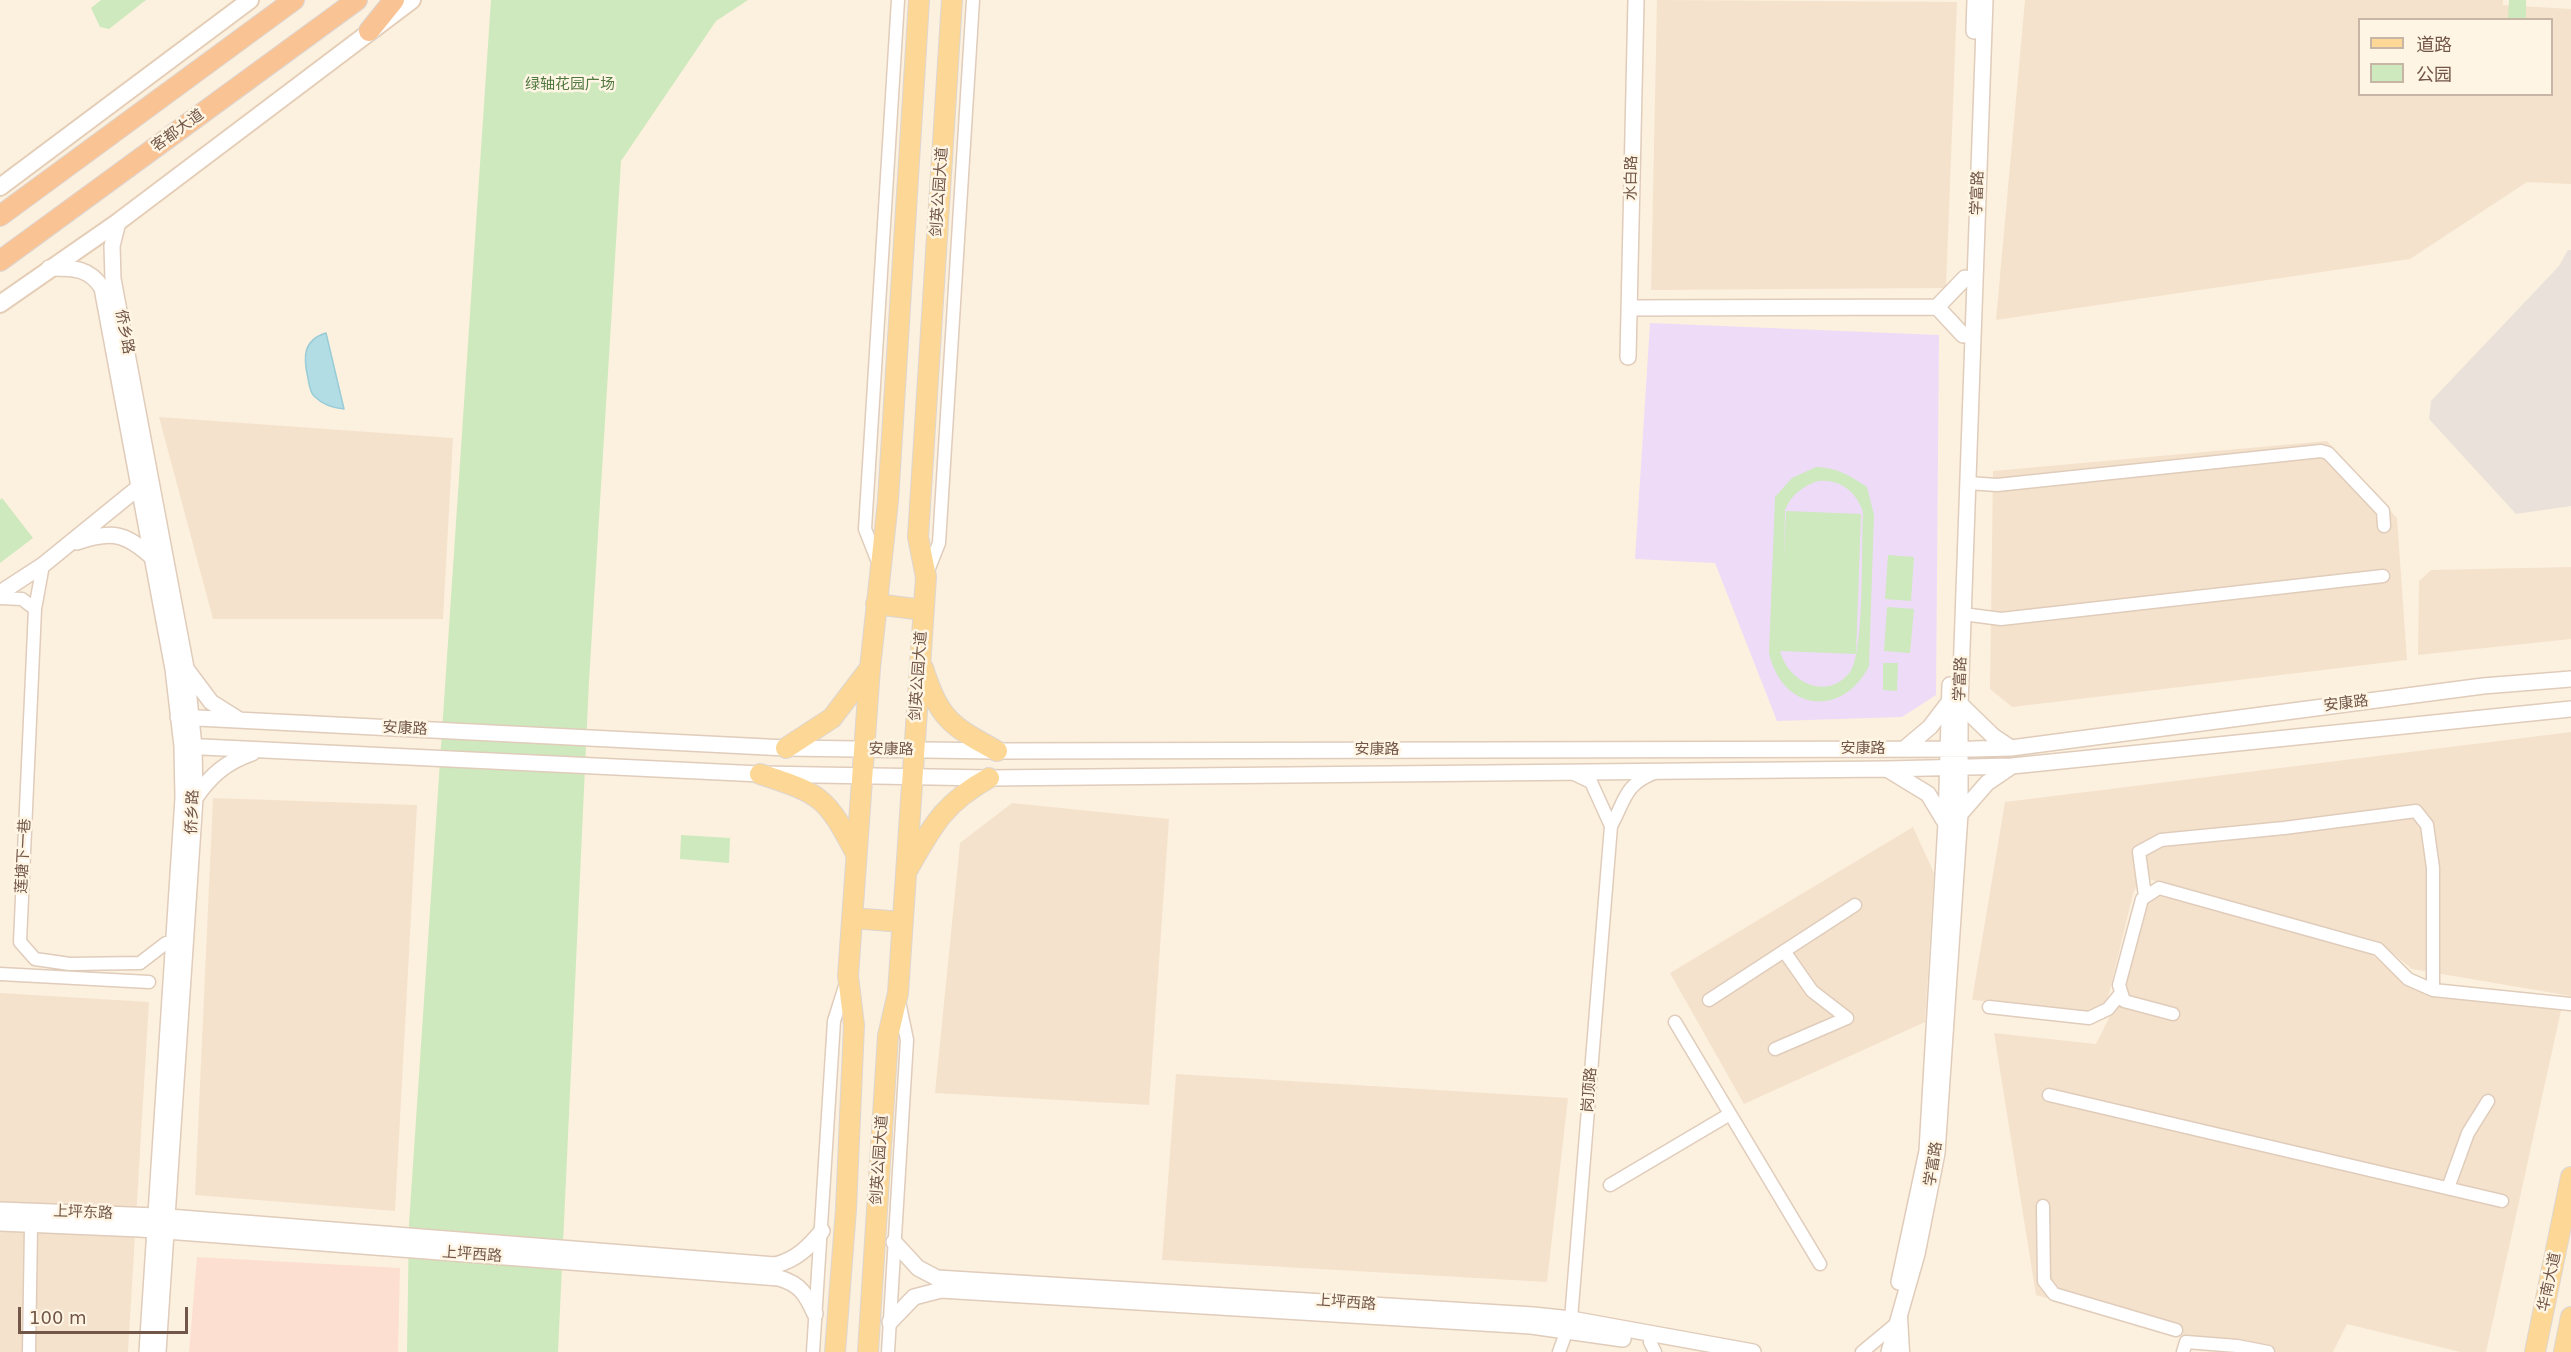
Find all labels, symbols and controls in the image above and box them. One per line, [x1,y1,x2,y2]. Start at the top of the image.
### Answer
legend [2358,18,2553,96]
text: 道路 [2416,34,2452,55]
text: 公园 [2416,64,2452,85]
park label: 绿轴花园广场 [525,76,615,94]
street label: 客都大道 [148,106,208,156]
street label: 剑英公园大道 [928,146,952,238]
street label: 水白路 [1623,155,1641,201]
street label: 学富路 [1968,170,1988,216]
street label: 侨乡路 [111,308,137,356]
street label: 剑英公园大道 [907,630,931,722]
street label: 学富路 [1951,656,1971,702]
street label: 安康路 [2323,692,2369,716]
street label: 安康路 [382,719,428,739]
street label: 安康路 [1841,740,1885,758]
street label: 安康路 [868,741,914,759]
street label: 安康路 [1355,741,1399,759]
street label: 侨乡路 [183,789,203,835]
street label: 莲塘下一巷 [13,818,35,894]
street label: 岗顶路 [1579,1067,1601,1113]
street label: 剑英公园大道 [868,1114,892,1206]
street label: 学富路 [1922,1140,1946,1188]
street label: 上坪东路 [53,1203,113,1223]
street label: 上坪西路 [441,1244,503,1266]
street label: 华南大道 [2535,1251,2565,1313]
street label: 上坪西路 [1315,1292,1377,1314]
scale bar [21,1295,190,1333]
text: 100 m [29,1307,87,1328]

